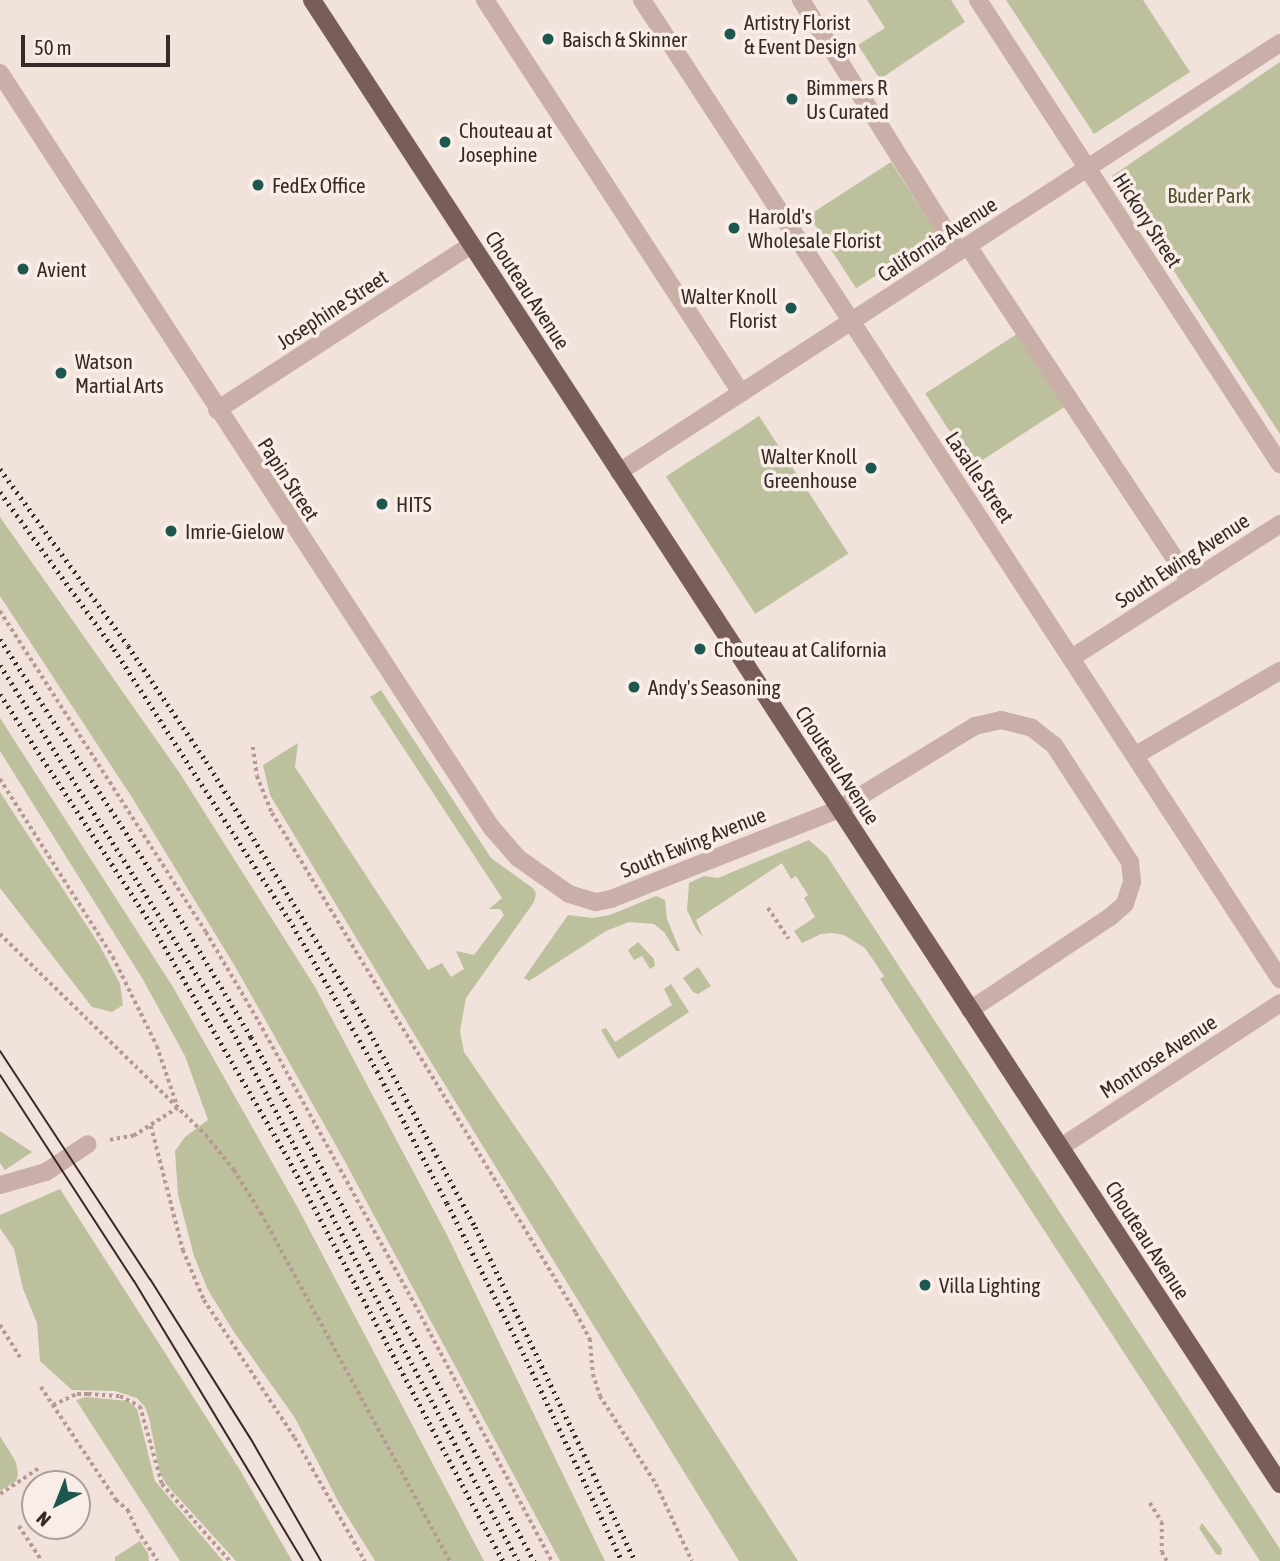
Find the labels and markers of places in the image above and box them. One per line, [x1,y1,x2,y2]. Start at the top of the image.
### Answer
place label: Artistry Florist & Event Design [744,9,857,59]
place label: Baisch & Skinner [562,26,687,52]
marker: Artistry Florist & Event Design [722,26,738,42]
marker: Baisch & Skinner [540,31,556,47]
place label: Bimmers R Us Curated [806,74,889,124]
marker: Bimmers R Us Curated [784,91,800,107]
place label: Chouteau at Josephine [459,117,553,167]
marker: Chouteau at Josephine [437,134,453,150]
place label: FedEx Office [272,172,366,198]
marker: FedEx Office [250,177,266,193]
place label: Harold's Wholesale Florist [748,203,881,253]
marker: Harold's Wholesale Florist [726,220,742,236]
place label: Avient [37,256,87,282]
marker: Avient [15,261,31,277]
place label: Walter Knoll Florist [681,283,777,333]
marker: Walter Knoll Florist [783,300,799,316]
place label: Watson Martial Arts [75,348,164,398]
marker: Watson Martial Arts [53,365,69,381]
place label: Walter Knoll Greenhouse [761,443,857,493]
marker: Walter Knoll Greenhouse [863,460,879,476]
place label: HITS [396,491,432,517]
marker: HITS [374,496,390,512]
place label: Imrie-Gielow [185,518,284,544]
marker: Imrie-Gielow [163,523,179,539]
place label: Chouteau at California [714,636,887,662]
marker: Chouteau at California [692,641,708,657]
place label: Andy's Seasoning [648,674,780,700]
marker: Andy's Seasoning [626,679,642,695]
place label: Villa Lighting [939,1272,1040,1298]
marker: Villa Lighting [917,1277,933,1293]

